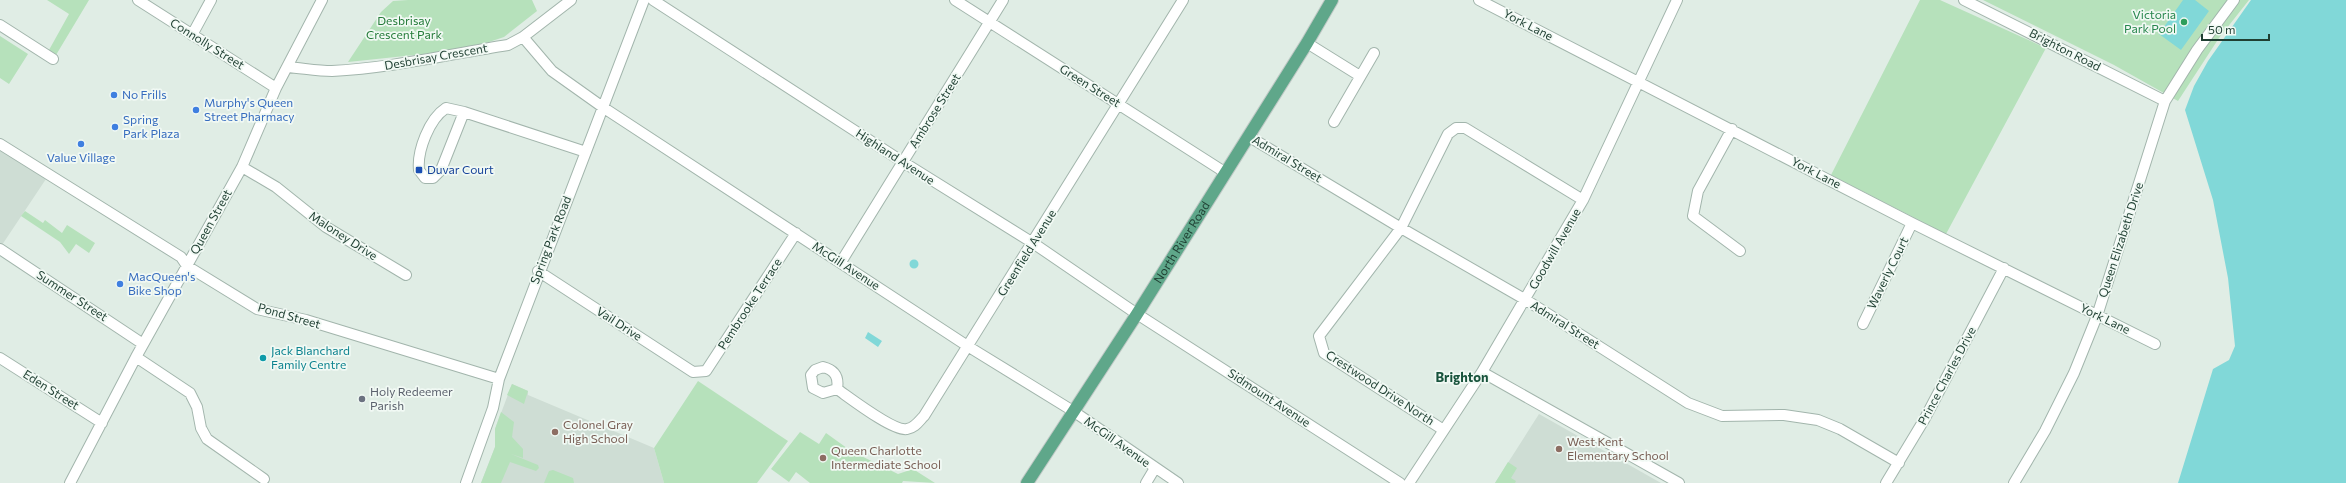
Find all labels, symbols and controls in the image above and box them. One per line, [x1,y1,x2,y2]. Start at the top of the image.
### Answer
street label: York Lane [1501,6,1556,43]
place label: Victoria Park Pool [2124,7,2176,35]
park label: Desbrisay Crescent Park [366,13,443,41]
street label: Connolly Street [168,15,247,72]
scale bar [2202,16,2269,42]
marker: Victoria Park Pool [2179,17,2189,27]
text: 50 m [2208,22,2236,36]
street label: Brighton Road [2027,25,2104,73]
street label: Desbrisay Crescent [383,40,489,72]
street label: Green Street [1058,61,1124,109]
street label: Ambrose Street [906,70,963,150]
place label: No Frills [122,87,167,101]
marker: No Frills [109,90,119,100]
place label: Murphy's Queen Street Pharmacy [204,95,295,123]
marker: Murphy's Queen Street Pharmacy [191,105,201,115]
place label: Spring Park Plaza [123,112,180,140]
marker: Spring Park Plaza [110,122,120,132]
street label: Highland Avenue [854,126,937,187]
street label: Admiral Street [1250,132,1325,184]
marker: Value Village [76,139,86,149]
place label: Value Village [47,150,115,164]
street label: York Lane [1789,154,1844,191]
place label: Duvar Court [427,162,494,176]
marker: Duvar Court [414,165,424,175]
street label: Queen Elizabeth Drive [2095,180,2145,299]
street label: Queen Street [186,186,234,257]
street label: Spring Park Road [527,194,573,286]
street label: North River Road [1150,199,1212,285]
street label: Goodwill Avenue [1525,206,1583,291]
street label: Greenfield Avenue [994,207,1058,298]
street label: Maloney Drive [307,208,380,262]
street label: Waverly Court [1864,234,1911,311]
street label: McGill Avenue [810,238,883,292]
street label: Pembrooke Terrace [714,255,784,352]
street label: Summer Street [34,267,111,323]
place label: MacQueen's Bike Shop [128,269,196,297]
marker: MacQueen's Bike Shop [115,279,125,289]
street label: Admiral Street [1528,297,1603,351]
street label: Pond Street [256,299,322,331]
street label: York Lane [2078,300,2133,336]
street label: Vail Drive [594,303,645,343]
street label: Prince Charles Drive [1914,324,1978,427]
place label: Jack Blanchard Family Centre [271,343,350,371]
street label: Crestwood Drive North [1324,347,1437,427]
marker: Jack Blanchard Family Centre [258,353,268,363]
street label: Sidmount Avenue [1226,365,1313,429]
street label: Eden Street [21,366,82,412]
district label: Brighton [1436,369,1488,385]
place label: Holy Redeemer Parish [370,384,453,412]
marker: Holy Redeemer Parish [357,394,367,404]
street label: McGill Avenue [1082,413,1153,469]
place label: Colonel Gray High School [563,417,633,445]
marker: Colonel Gray High School [550,427,560,437]
place label: West Kent Elementary School [1567,434,1669,462]
place label: Queen Charlotte Intermediate School [831,443,941,471]
marker: West Kent Elementary School [1554,444,1564,454]
marker: Queen Charlotte Intermediate School [818,453,828,463]

